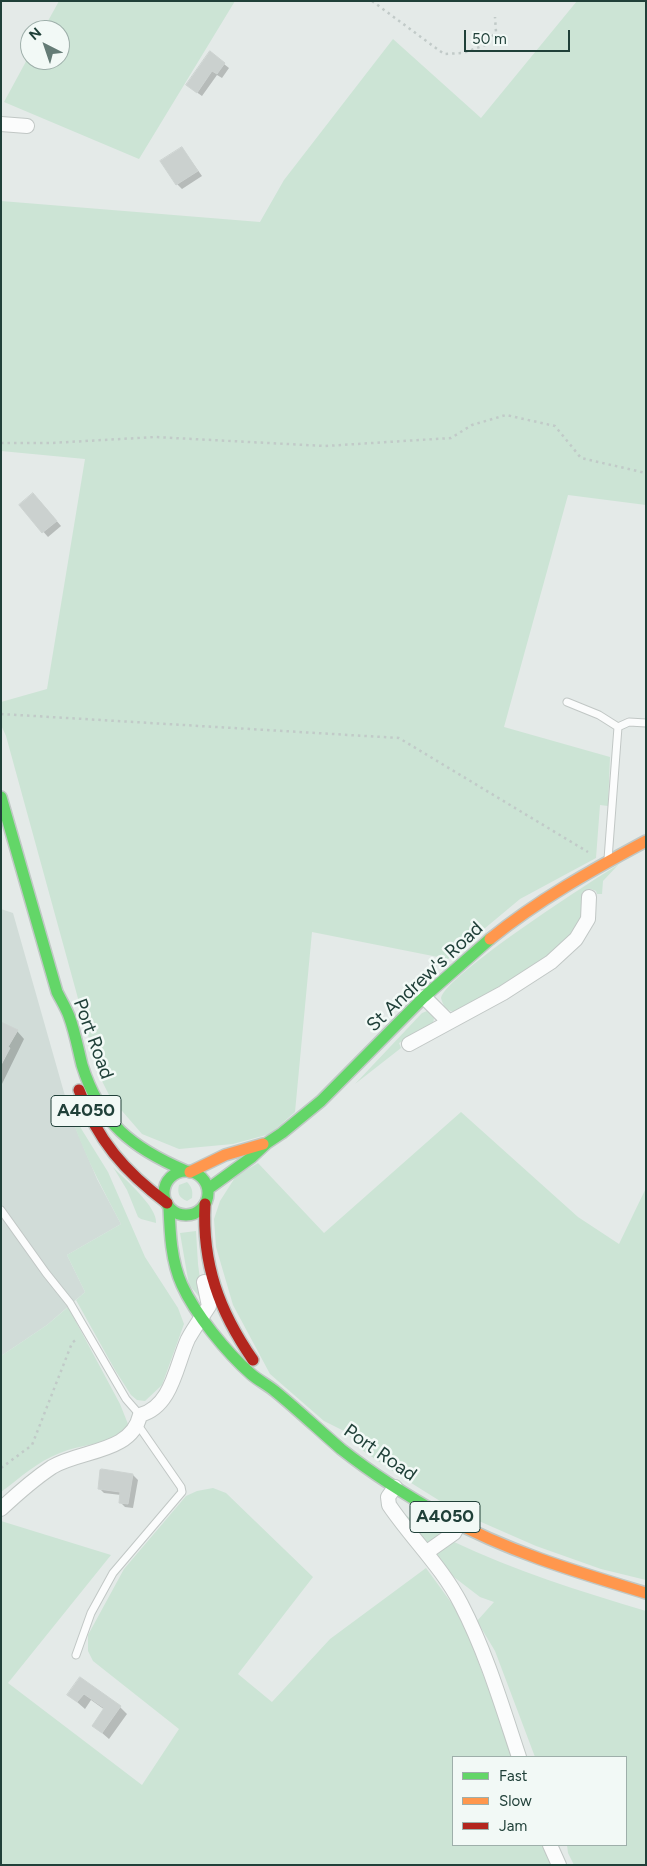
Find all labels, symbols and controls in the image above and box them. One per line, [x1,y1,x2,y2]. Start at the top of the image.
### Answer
north arrow [20,20,70,70]
scale bar [467,20,573,52]
text: N [26,24,45,44]
text: 50 m [472,30,507,48]
street label: St Andrew's Road [362,917,488,1037]
street label: Port Road [68,996,118,1082]
road number: A4050 [51,1096,121,1126]
street label: Port Road [339,1420,421,1486]
road number: A4050 [410,1501,480,1532]
legend [452,1756,627,1846]
text: Fast [499,1767,527,1785]
text: Slow [499,1792,532,1810]
text: Jam [499,1817,527,1835]

